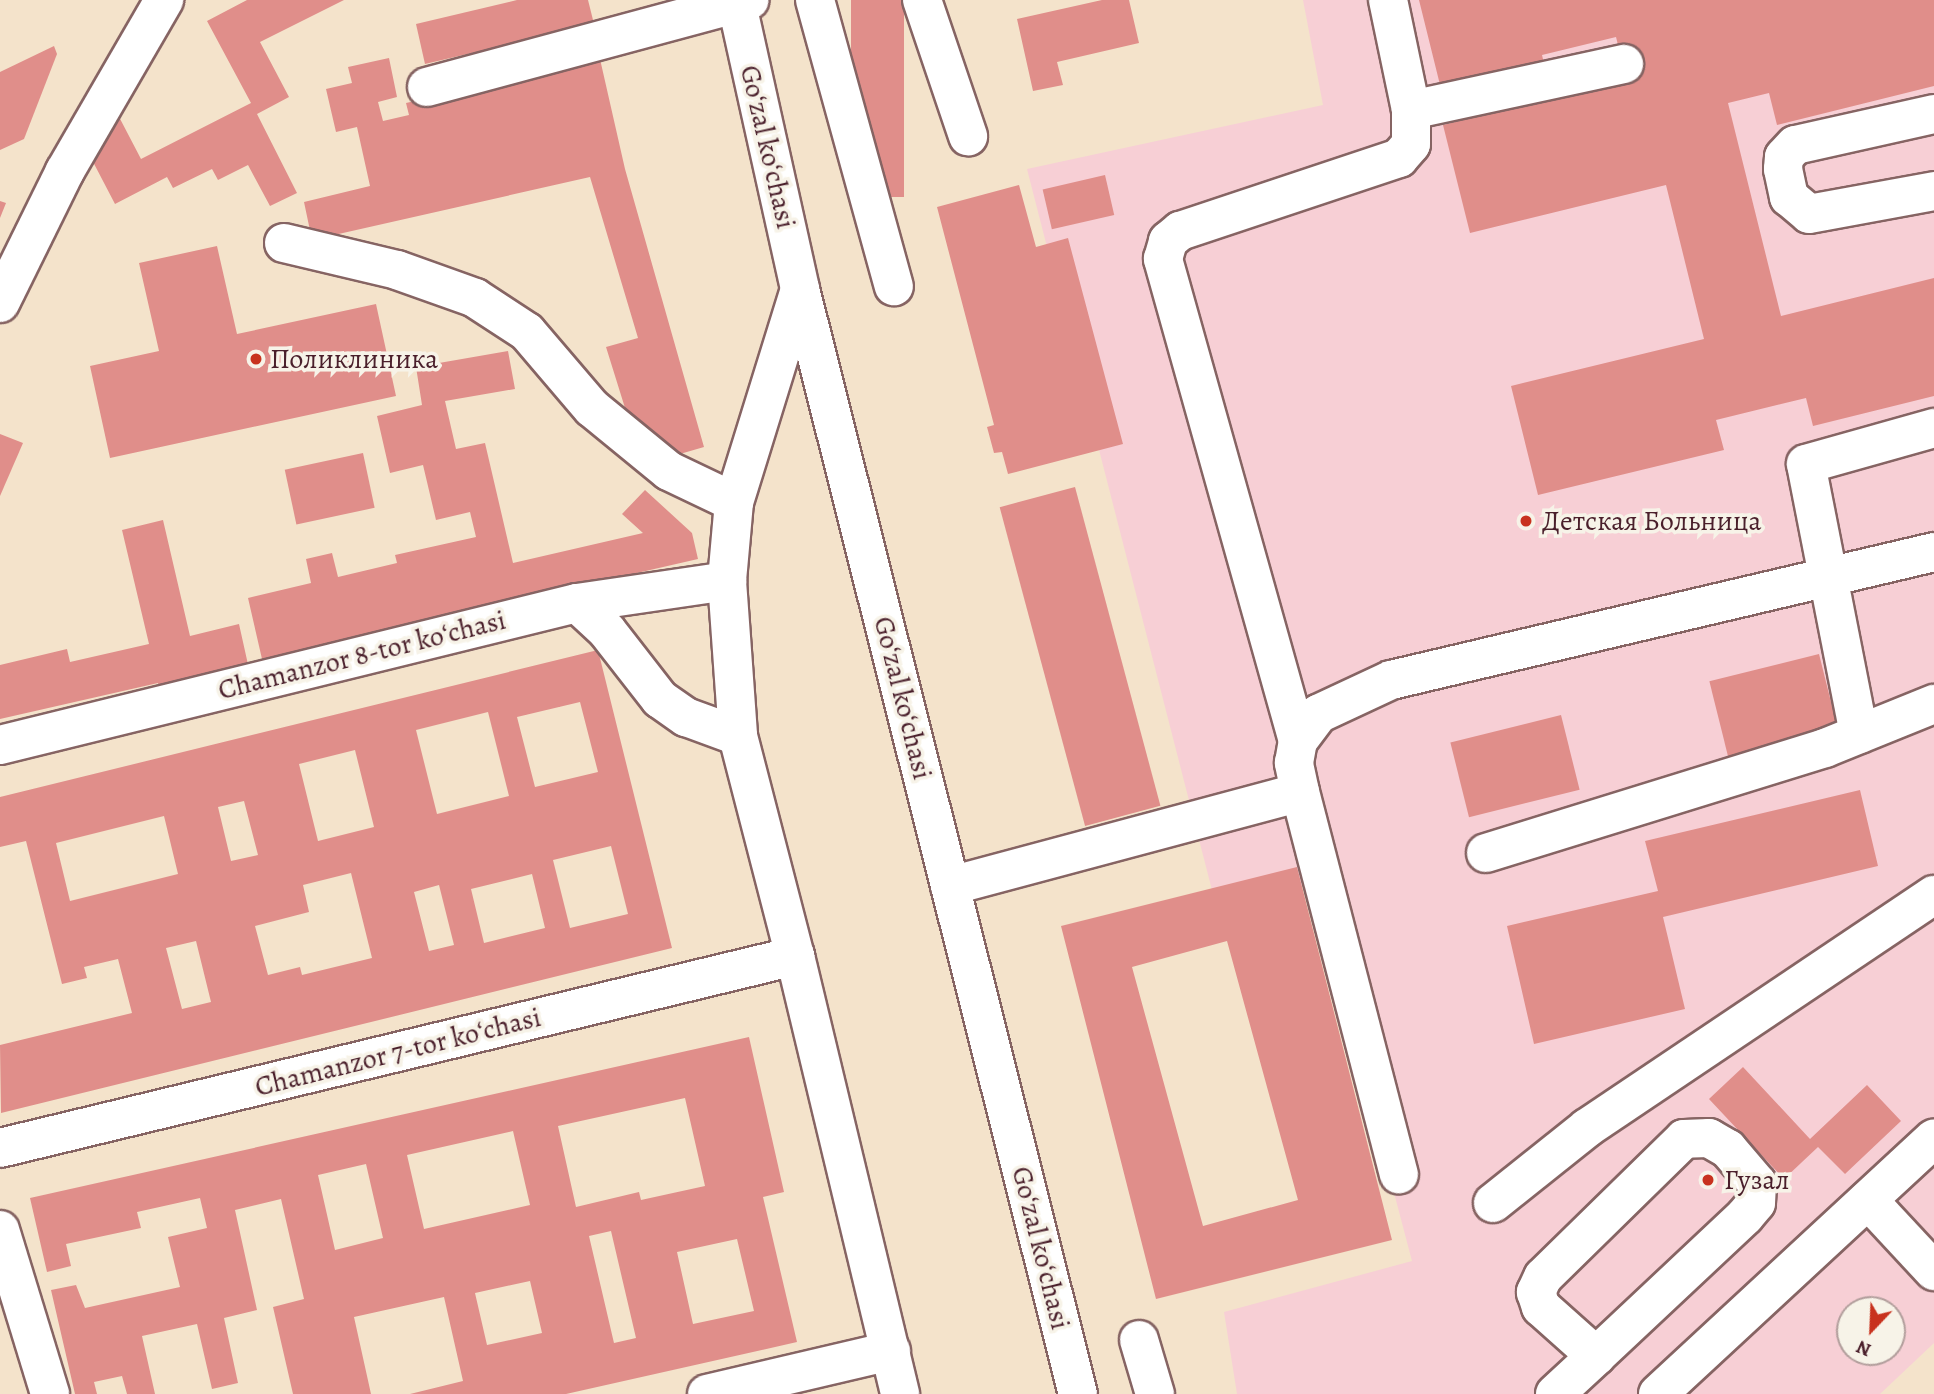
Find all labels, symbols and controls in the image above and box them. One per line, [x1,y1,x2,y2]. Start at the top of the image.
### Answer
street label: Goʻzal koʻchasi [733,62,803,232]
place label: Поликлиника [270,342,438,376]
marker: Поликлиника [248,351,264,367]
place label: Детская Больница [1542,504,1761,538]
marker: Детская Больница [1516,511,1536,531]
street label: Chamanzor 8-tor koʻchasi [215,603,509,707]
street label: Goʻzal koʻchasi [867,613,939,783]
street label: Chamanzor 7-tor koʻchasi [252,1000,544,1104]
street label: Goʻzal koʻchasi [1005,1163,1077,1333]
place label: Гузал [1724,1163,1789,1197]
marker: Гузал [1698,1170,1718,1190]
north arrow [1836,1296,1906,1366]
text: N [1852,1334,1875,1363]

